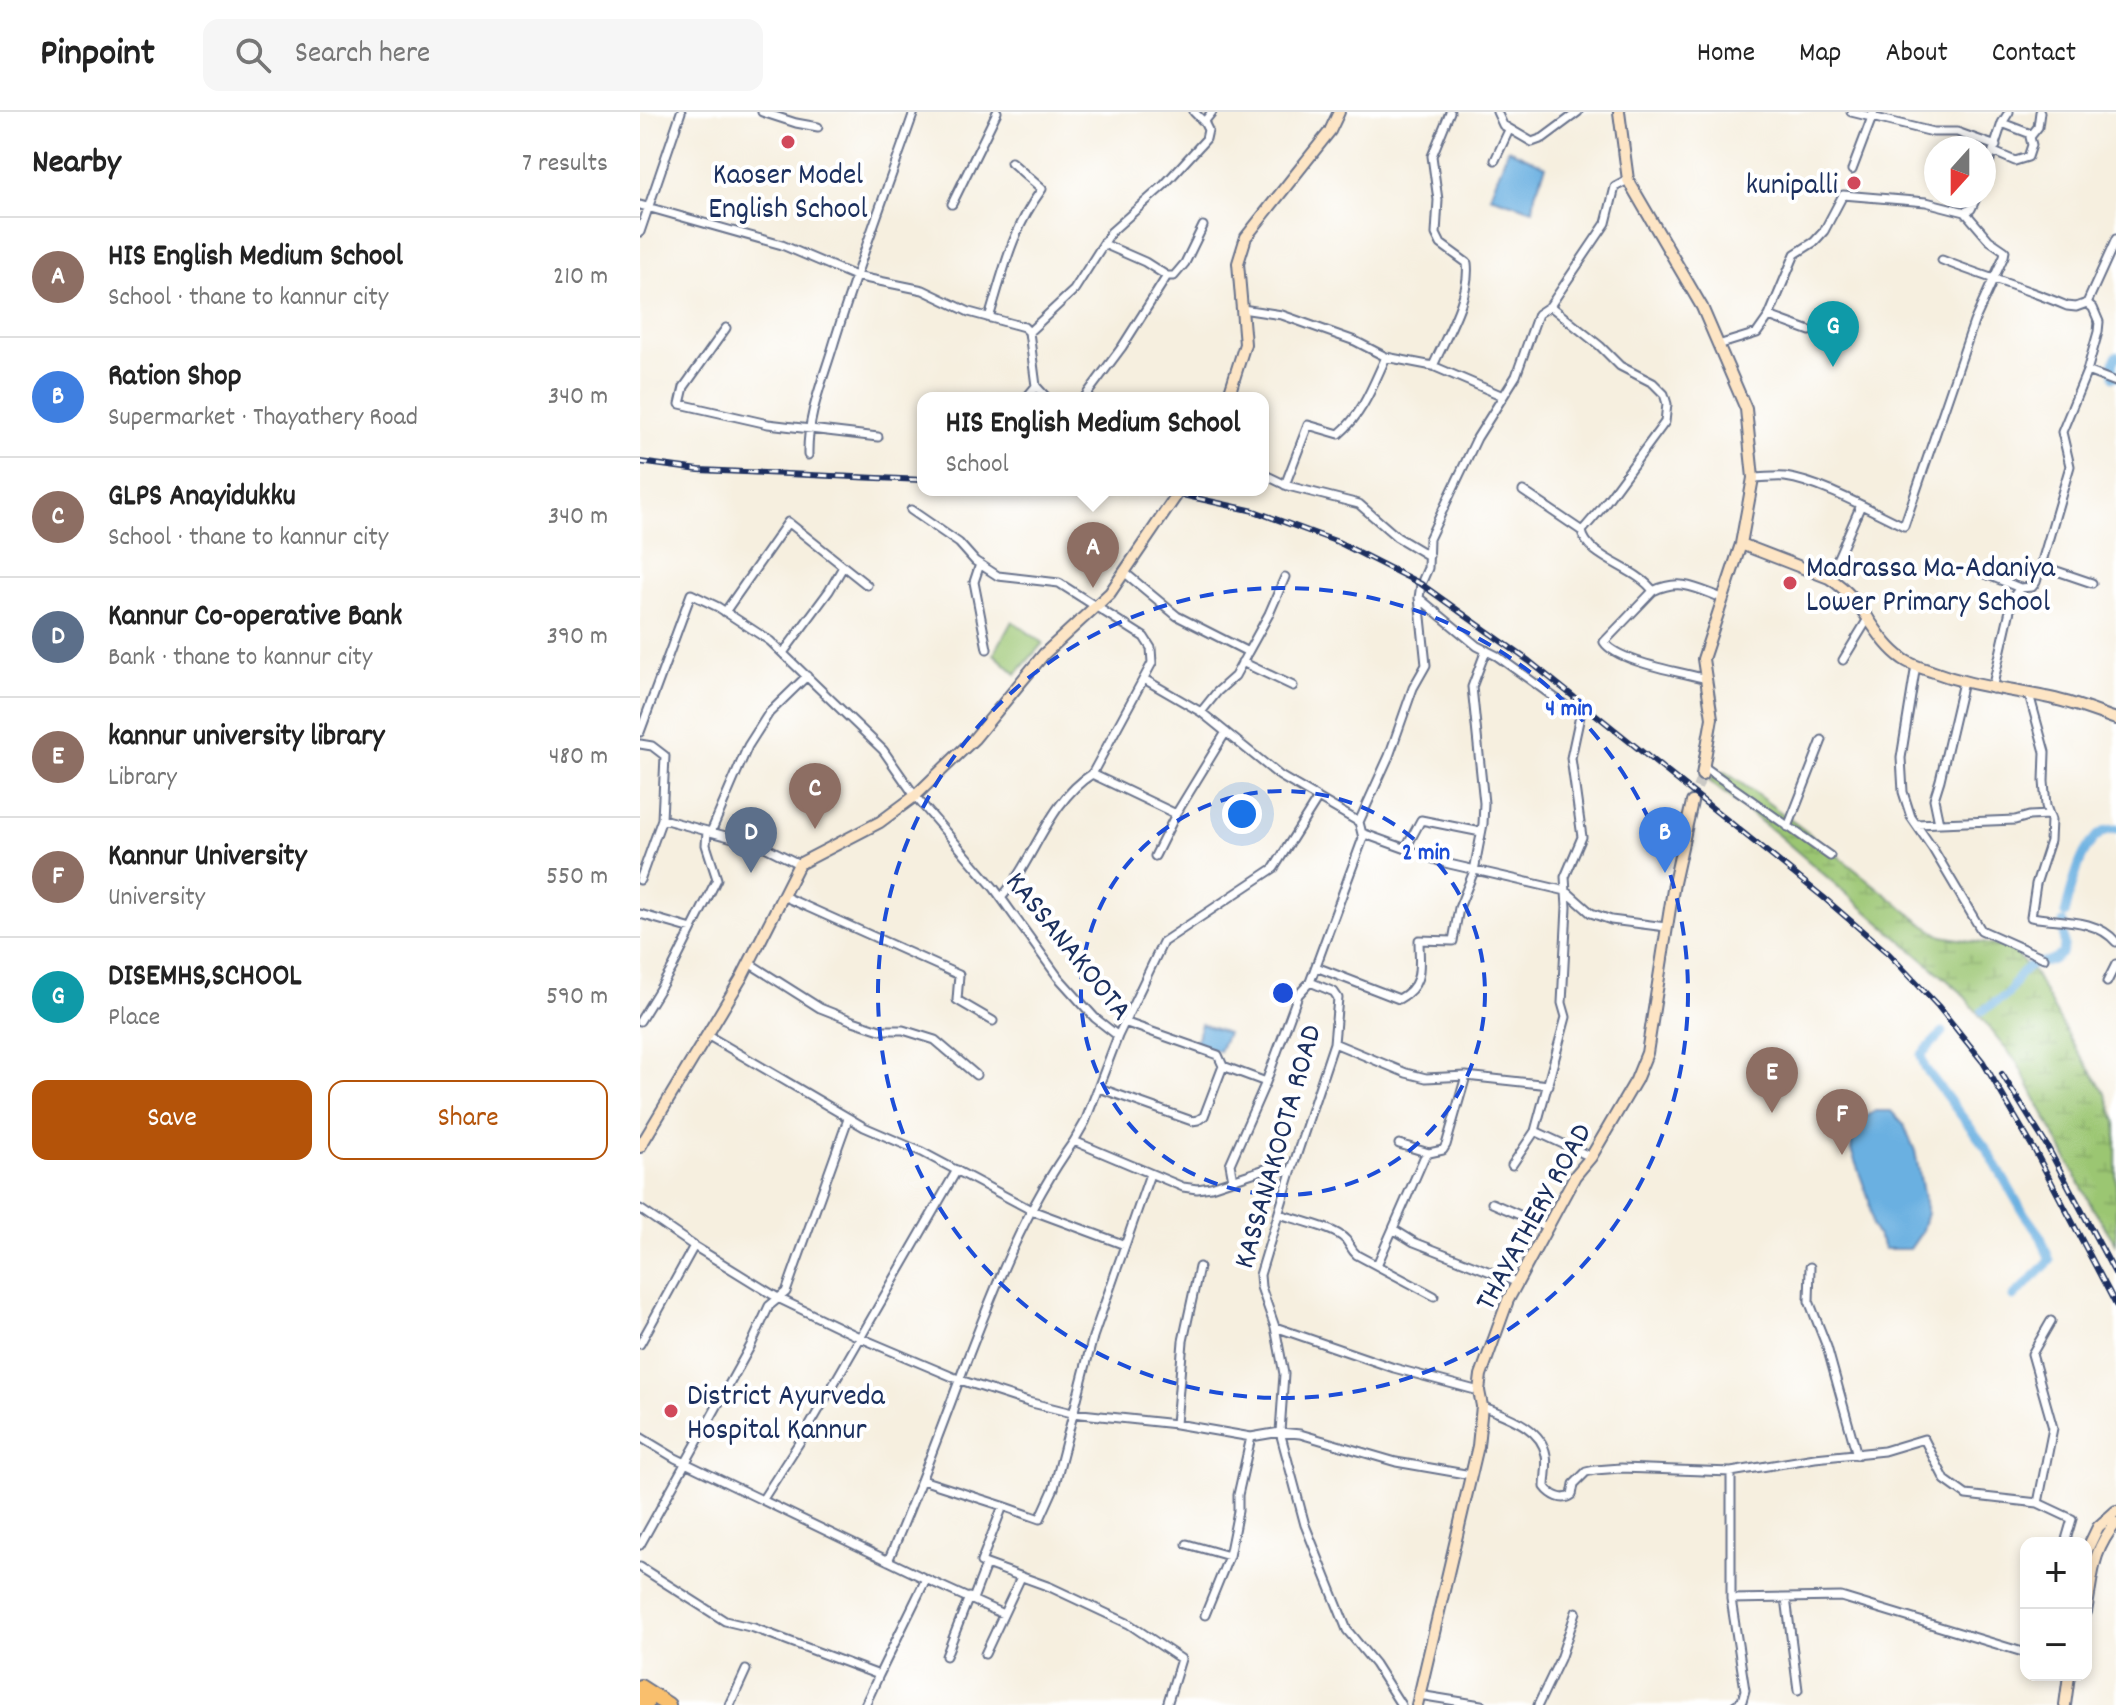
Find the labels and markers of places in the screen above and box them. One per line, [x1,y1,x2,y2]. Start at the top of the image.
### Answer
marker: Kaoser Model English School [779,133,797,151]
place label: Kaoser Model English School [708,156,868,233]
place label: kunipalli [1746,166,1838,209]
marker: kunipalli [1845,174,1863,192]
pin: G [1807,301,1859,367]
pin: A [1067,522,1119,588]
place label: Madrassa Ma-Adaniya Lower Primary School [1806,549,2056,626]
marker: Madrassa Ma-Adaniya Lower Primary School [1781,574,1799,592]
pin: C [789,763,841,829]
pin: D [725,807,777,873]
pin: B [1639,807,1691,873]
centre of rings [1269,979,1297,1007]
pin: E [1746,1047,1798,1113]
pin: F [1816,1089,1868,1155]
place label: District Ayurveda Hospital Kannur [687,1377,886,1454]
marker: District Ayurveda Hospital Kannur [662,1402,680,1420]

